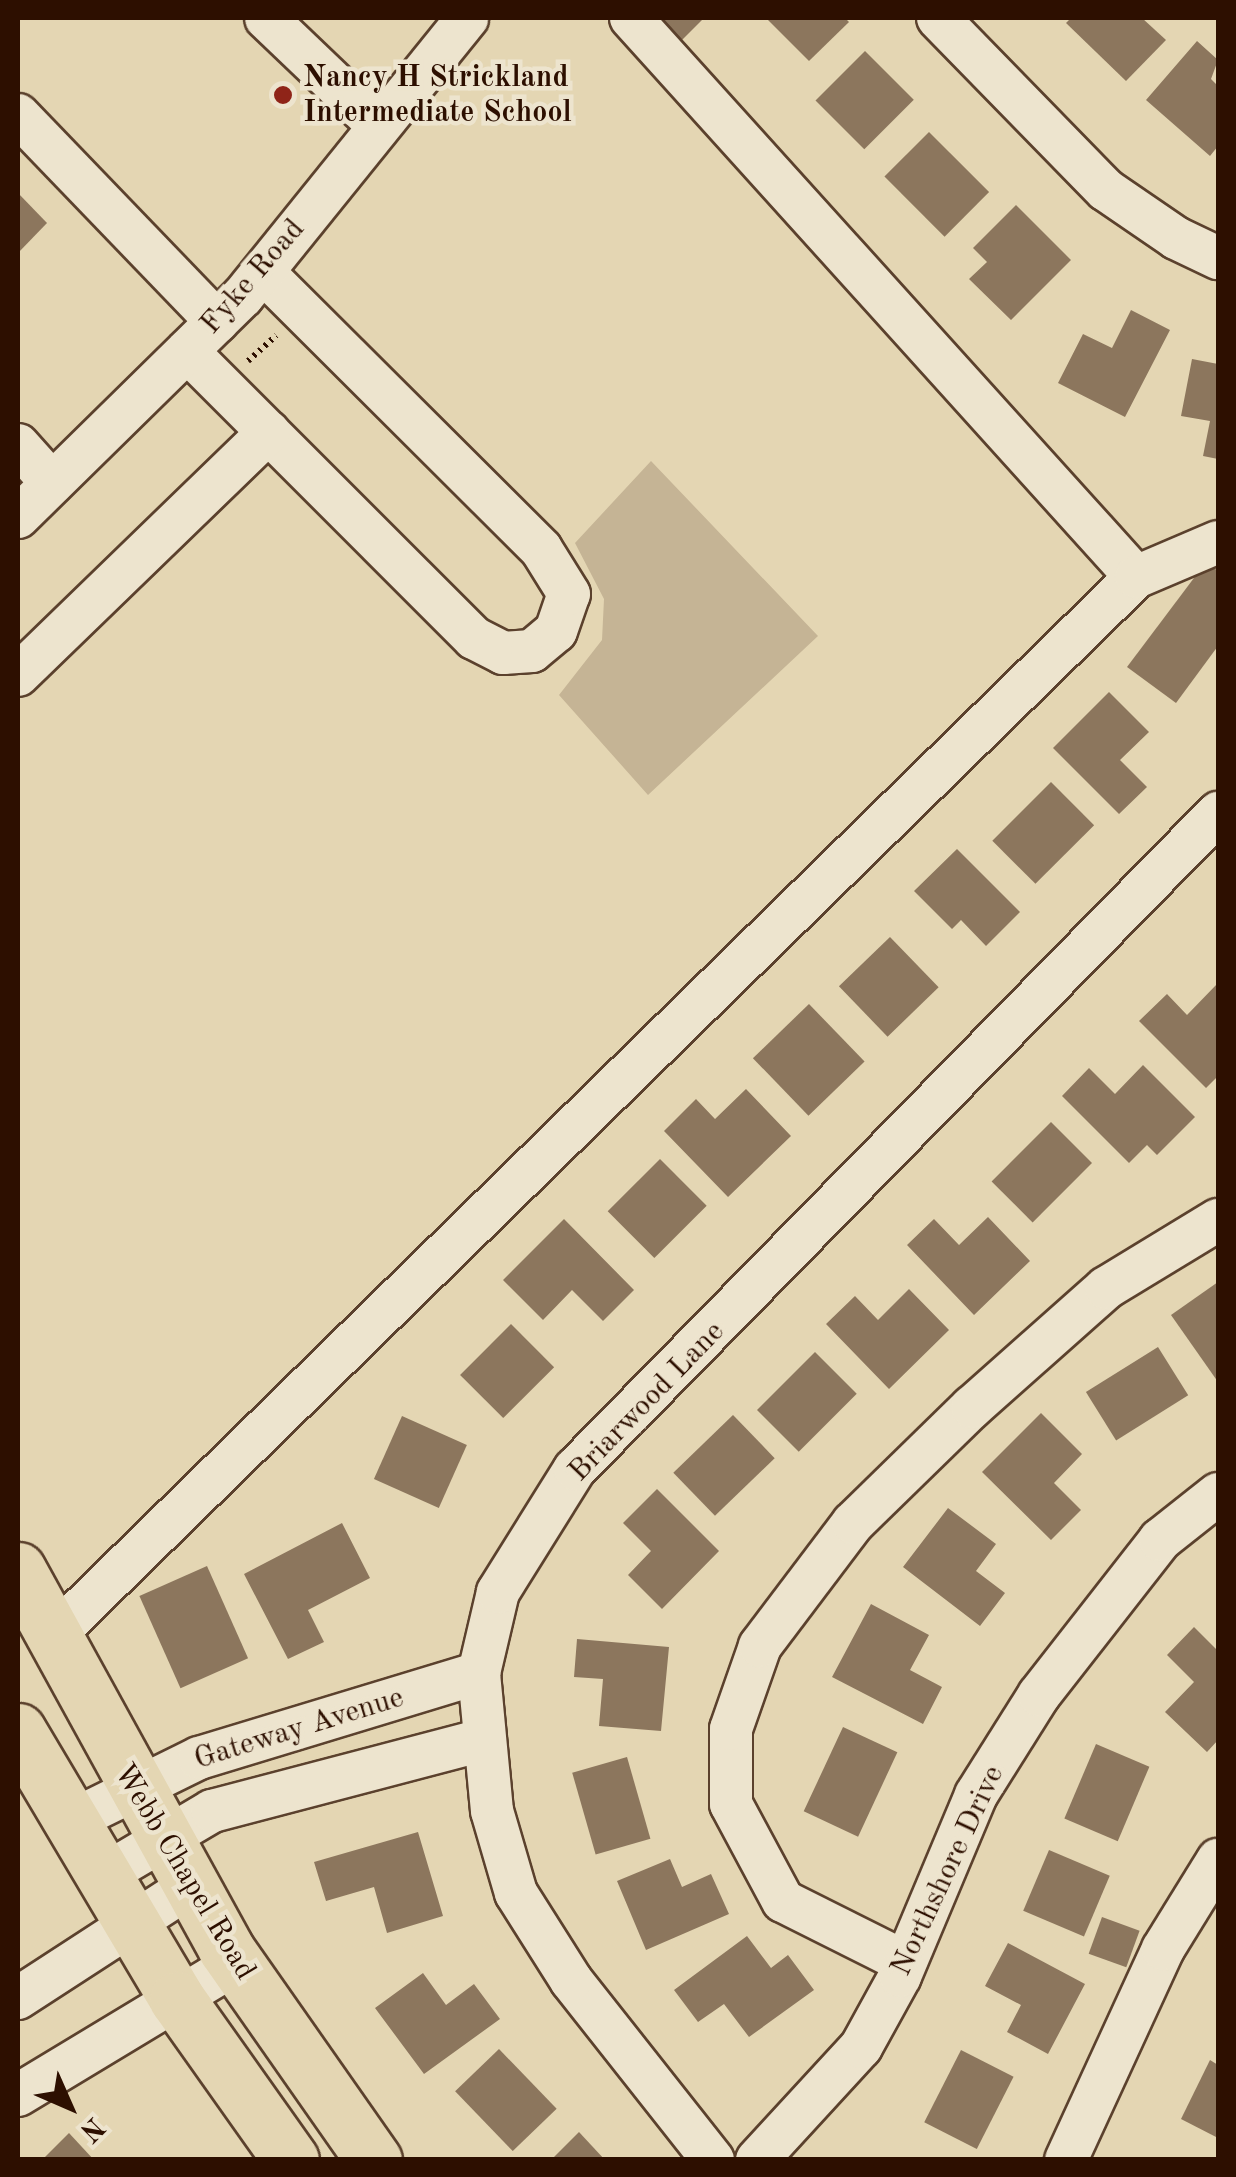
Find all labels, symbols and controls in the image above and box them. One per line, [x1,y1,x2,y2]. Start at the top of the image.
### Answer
place label: Nancy H Strickland Intermediate School [303,60,572,130]
marker: Nancy H Strickland Intermediate School [272,84,294,106]
street label: Fyke Road [193,212,313,342]
street label: Briarwood Lane [562,1314,732,1490]
street label: Gateway Avenue [190,1680,408,1778]
street label: Webb Chapel Road [105,1757,263,1987]
street label: Northshore Drive [884,1760,1012,1982]
north arrow [20,2057,120,2157]
text: N [74,2111,109,2146]

